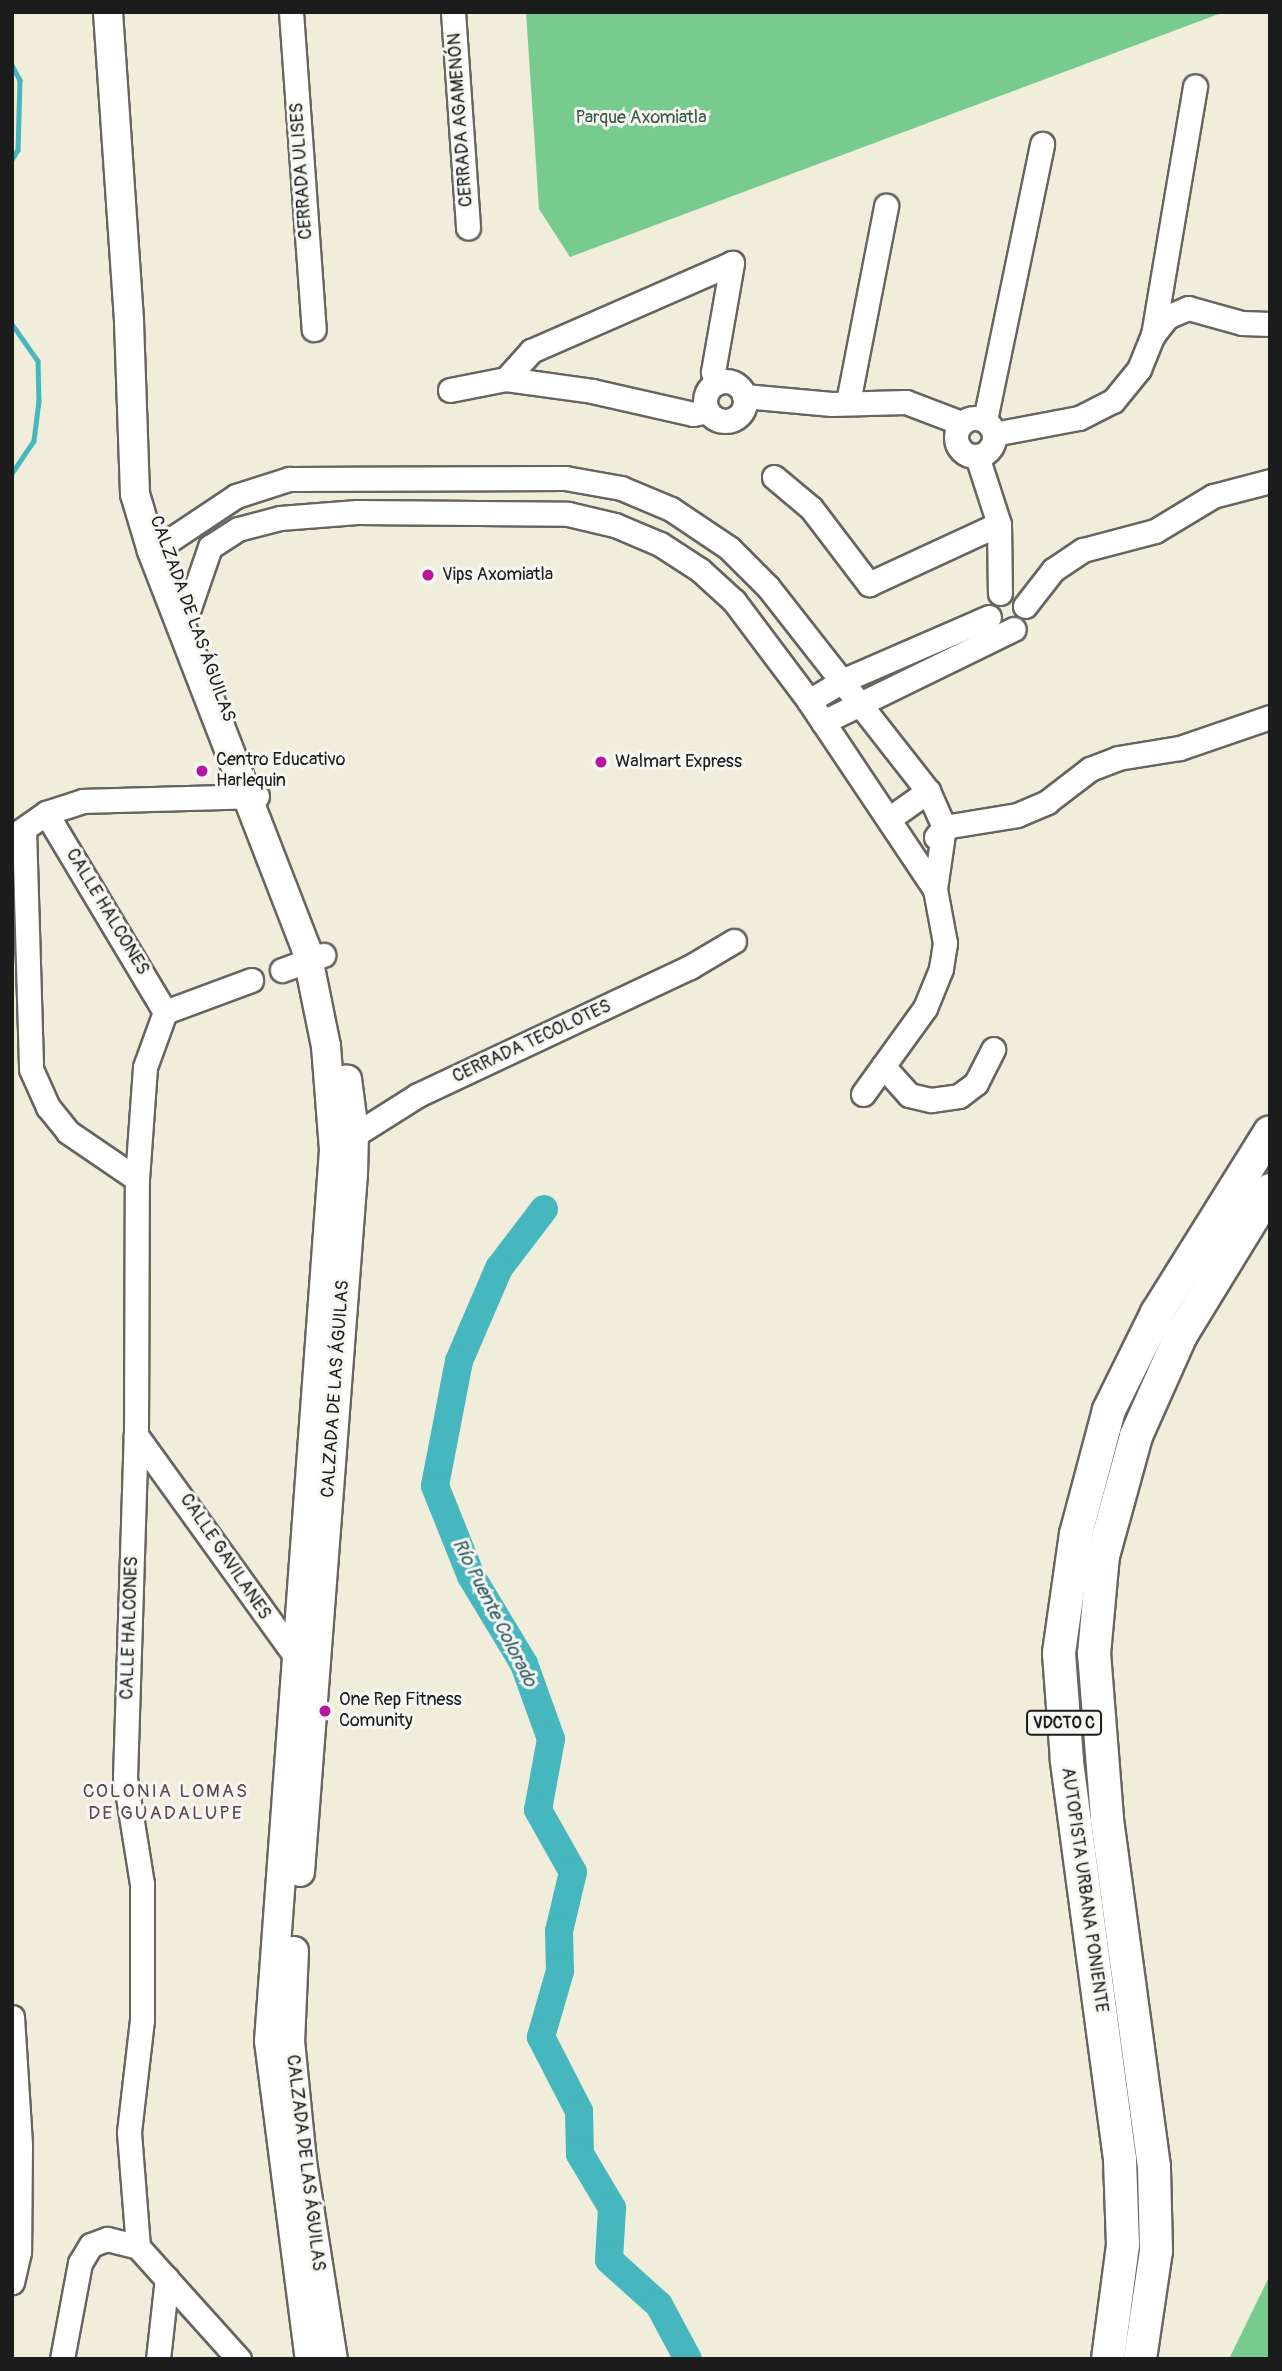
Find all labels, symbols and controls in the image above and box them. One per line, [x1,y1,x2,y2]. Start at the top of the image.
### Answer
street label: CERRADA AGAMENÓN [444,32,478,208]
street label: CERRADA ULISES [286,102,318,240]
park label: Parque Axomiatla [575,107,707,129]
street label: CALZADA DE LAS ÁGUILAS [145,513,239,725]
place label: Vips Axomiatla [442,564,553,586]
marker: Vips Axomiatla [420,567,436,583]
place label: Centro Educativo Harlequin [216,750,345,792]
place label: Walmart Express [615,751,742,773]
marker: Walmart Express [593,754,609,770]
marker: Centro Educativo Harlequin [194,763,210,779]
street label: CALLE HALCONES [61,845,153,979]
street label: CERRADA TECOLOTES [449,996,615,1088]
street label: CALZADA DE LAS ÁGUILAS [318,1280,354,1498]
street label: CALLE GAVILANES [175,1490,275,1624]
water label: Río Puente Colorado [447,1535,541,1691]
street label: CALLE HALCONES [117,1556,143,1700]
place label: One Rep Fitness Comunity [339,1690,462,1732]
marker: One Rep Fitness Comunity [317,1703,333,1719]
road number: VDCTO C [1026,1710,1102,1736]
street label: AUTOPISTA URBANA PONIENTE [1056,1766,1112,2014]
district label: COLONIA LOMAS DE GUADALUPE [84,1781,248,1825]
street label: CALZADA DE LAS ÁGUILAS [281,2054,329,2272]

